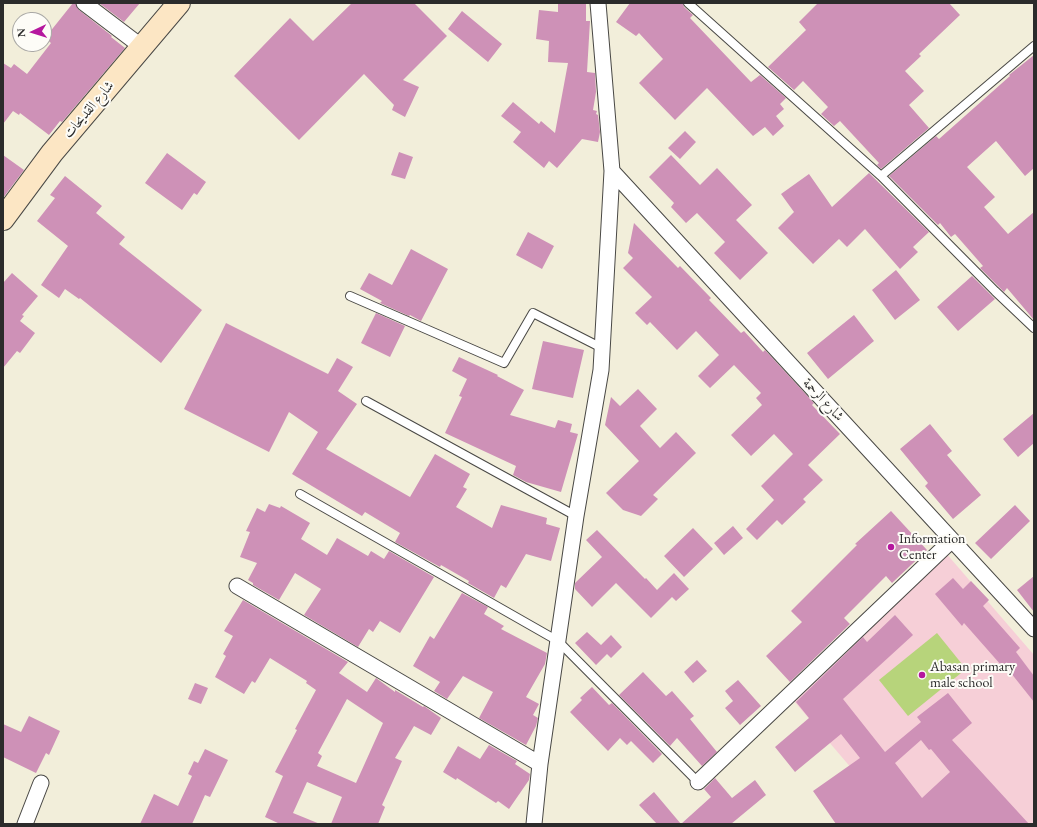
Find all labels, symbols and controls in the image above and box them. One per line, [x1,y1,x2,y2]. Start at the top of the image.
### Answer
north arrow [12,12,52,52]
text: N [14,28,28,38]
street label: شارع القديحات [60,78,118,142]
street label: شارع الرحمة [799,375,847,425]
place label: Information Center [899,531,965,564]
marker: Information Center [886,542,896,552]
place label: Abasan primary male school [930,659,1015,692]
marker: Abasan primary male school [917,670,927,680]

